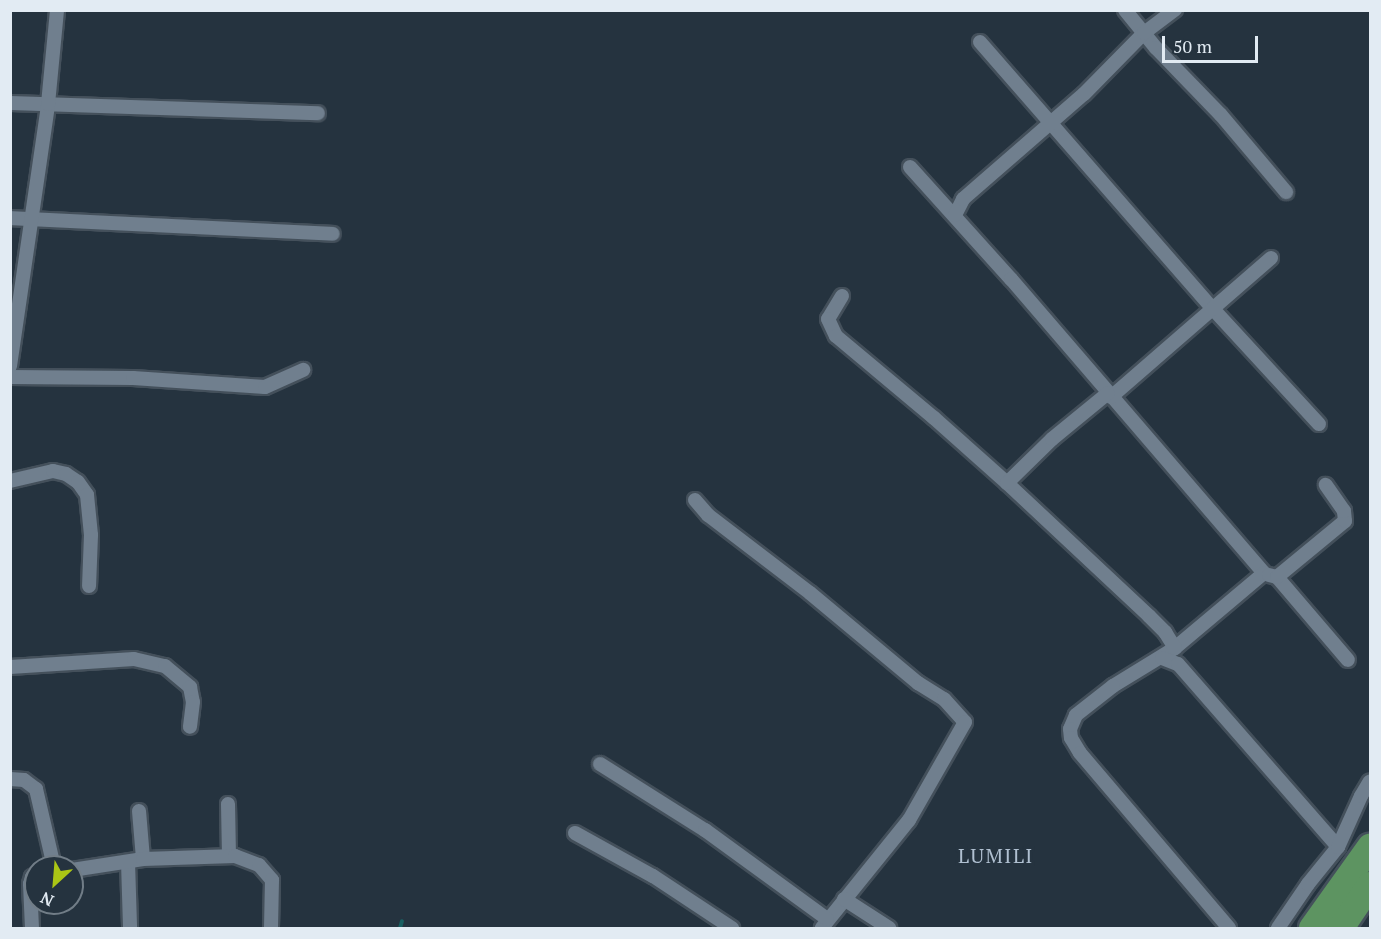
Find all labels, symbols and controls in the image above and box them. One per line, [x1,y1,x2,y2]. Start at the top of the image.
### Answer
scale bar [1165,24,1261,62]
text: 50 m [1173,34,1212,58]
district label: LUMILI [958,843,1034,867]
north arrow [24,855,84,915]
text: N [37,887,57,912]

